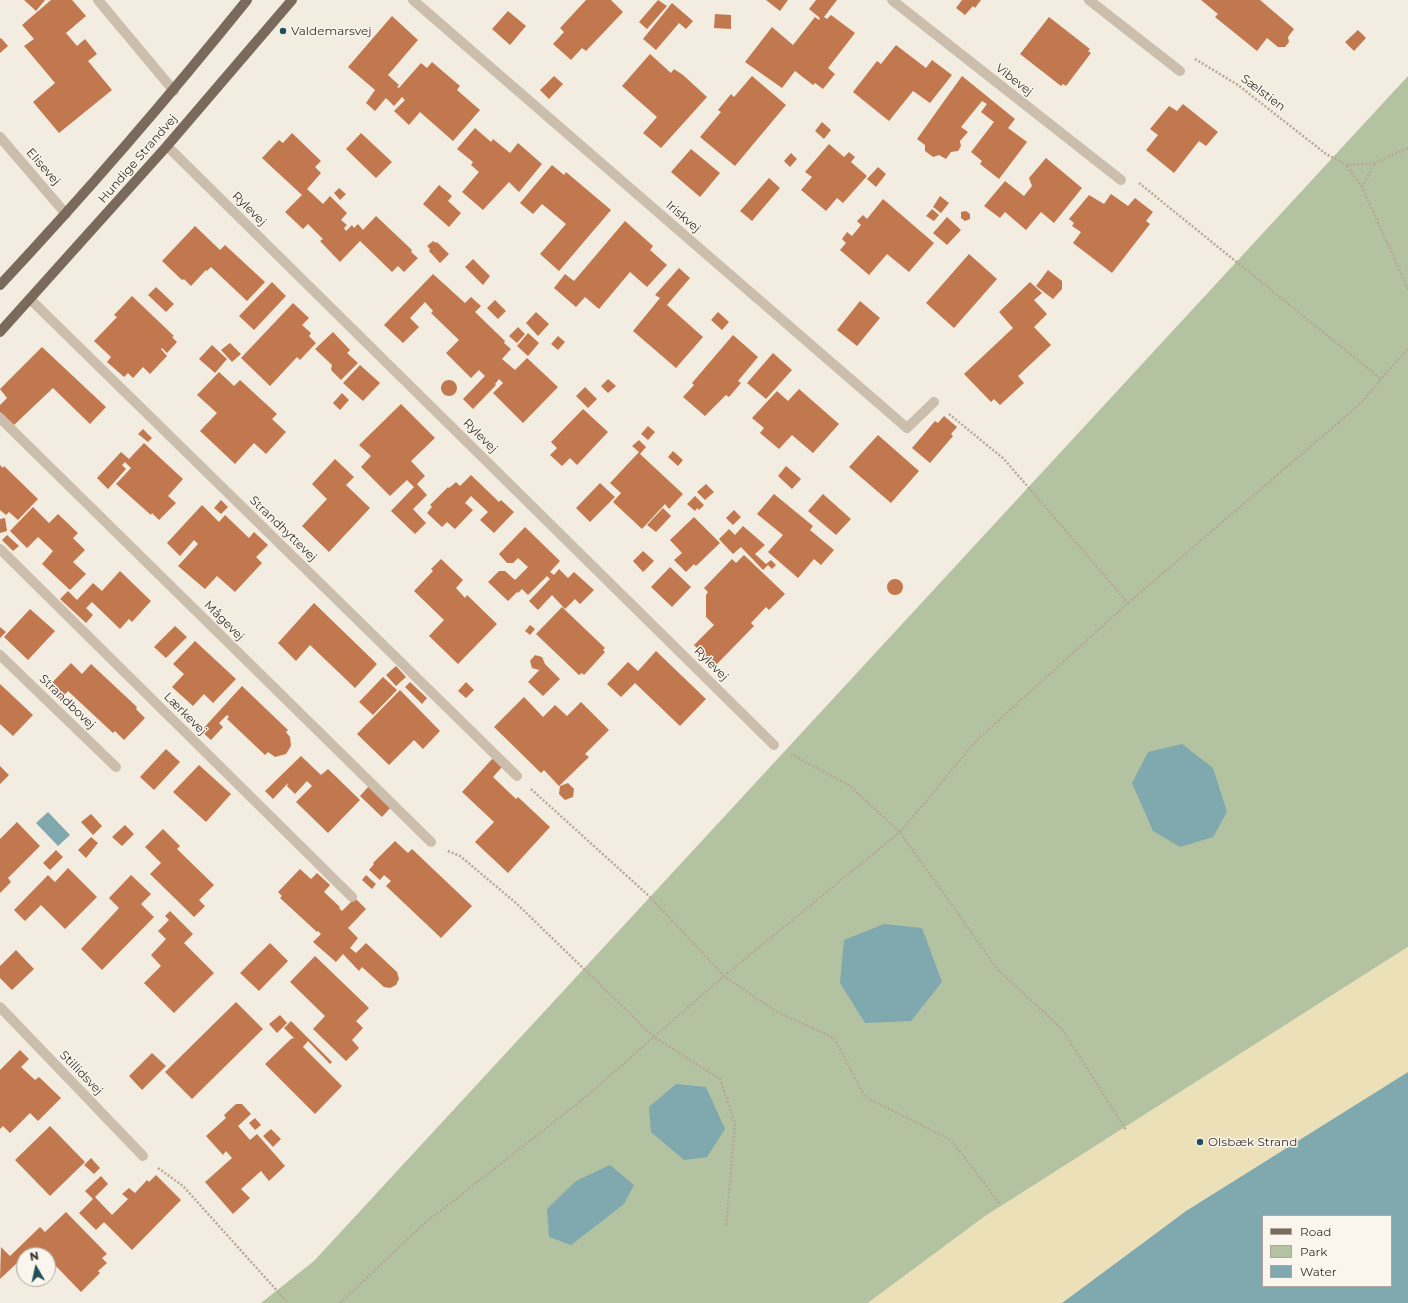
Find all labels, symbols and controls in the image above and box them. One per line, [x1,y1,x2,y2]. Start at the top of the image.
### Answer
place label: Valdemarsvej [291,24,372,38]
marker: Valdemarsvej [278,26,288,36]
street label: Vibevej [992,61,1036,99]
street label: Sælstien [1238,72,1288,114]
street label: Hundige Strandvej [96,112,180,206]
street label: Elisevej [23,146,63,188]
street label: Rylevej [229,189,269,229]
street label: Iriskvej [663,198,703,236]
street label: Rylevej [460,416,500,456]
street label: Strandhyttevej [246,493,320,565]
street label: Mågevej [201,598,247,644]
street label: Rylevej [691,644,731,684]
street label: Strandbovej [36,672,98,732]
street label: Lærkevej [161,690,209,738]
street label: Stillidsvej [56,1048,106,1098]
place label: Olsbæk Strand [1208,1135,1297,1149]
marker: Olsbæk Strand [1195,1137,1205,1147]
legend [1262,1215,1392,1287]
text: Road [1300,1224,1331,1239]
text: Park [1300,1244,1327,1259]
north arrow [16,1247,56,1287]
text: N [29,1249,40,1264]
text: Water [1300,1264,1336,1279]

